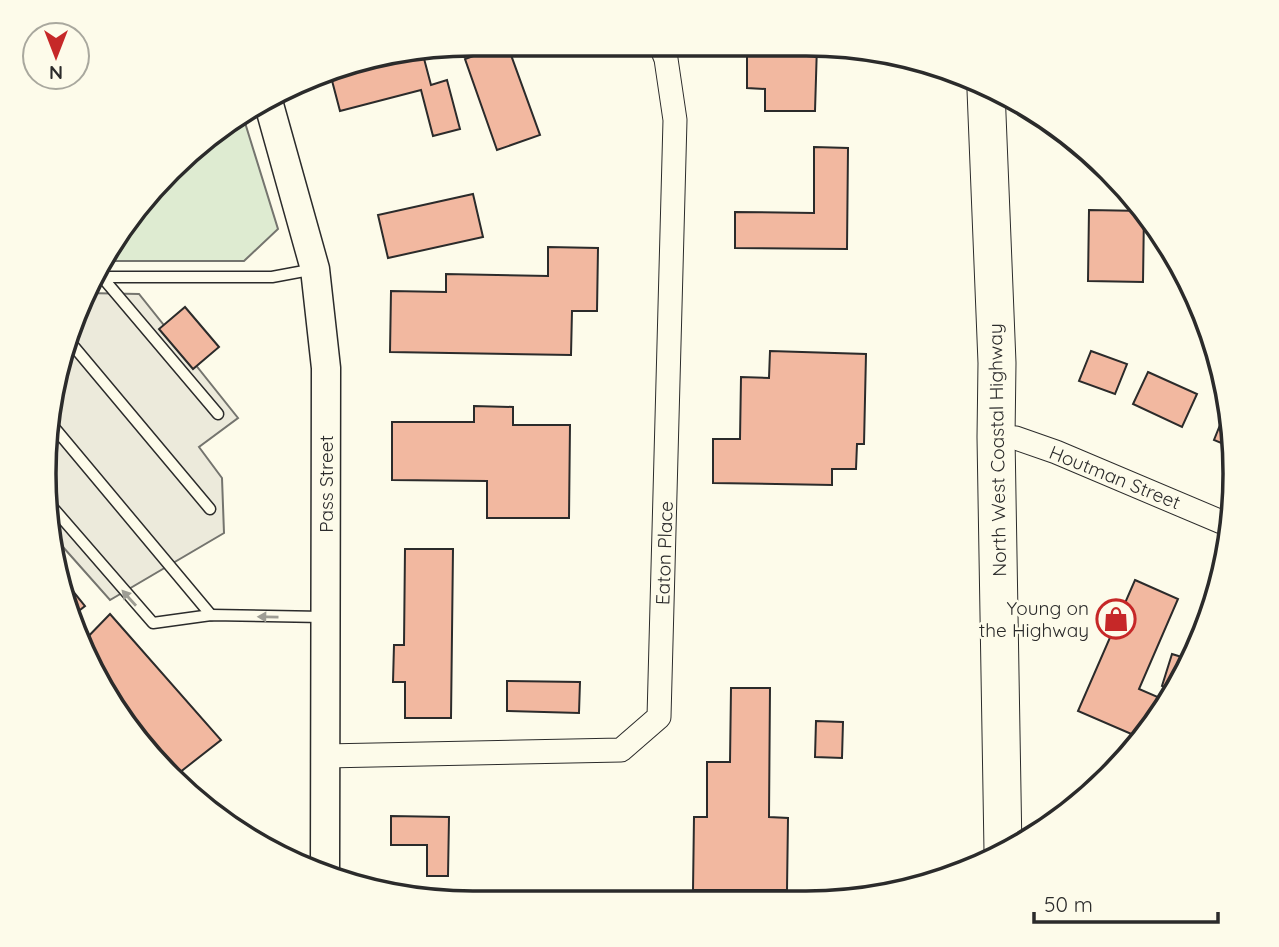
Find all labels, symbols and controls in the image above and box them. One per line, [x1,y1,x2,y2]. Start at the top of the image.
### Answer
north arrow [21,21,91,91]
text: N [49,61,63,85]
street label: North West Coastal Highway [983,323,1011,577]
street label: Pass Street [314,435,338,533]
street label: Houtman Street [1046,440,1184,514]
street label: Eaton Place [650,501,678,605]
one-way arrow [122,590,138,607]
place label: Young on the Highway [979,596,1089,642]
shop icon: Young on the Highway [1095,598,1137,640]
one-way arrow [257,611,279,622]
scale bar [1034,880,1218,924]
text: 50 m [1044,891,1093,917]

